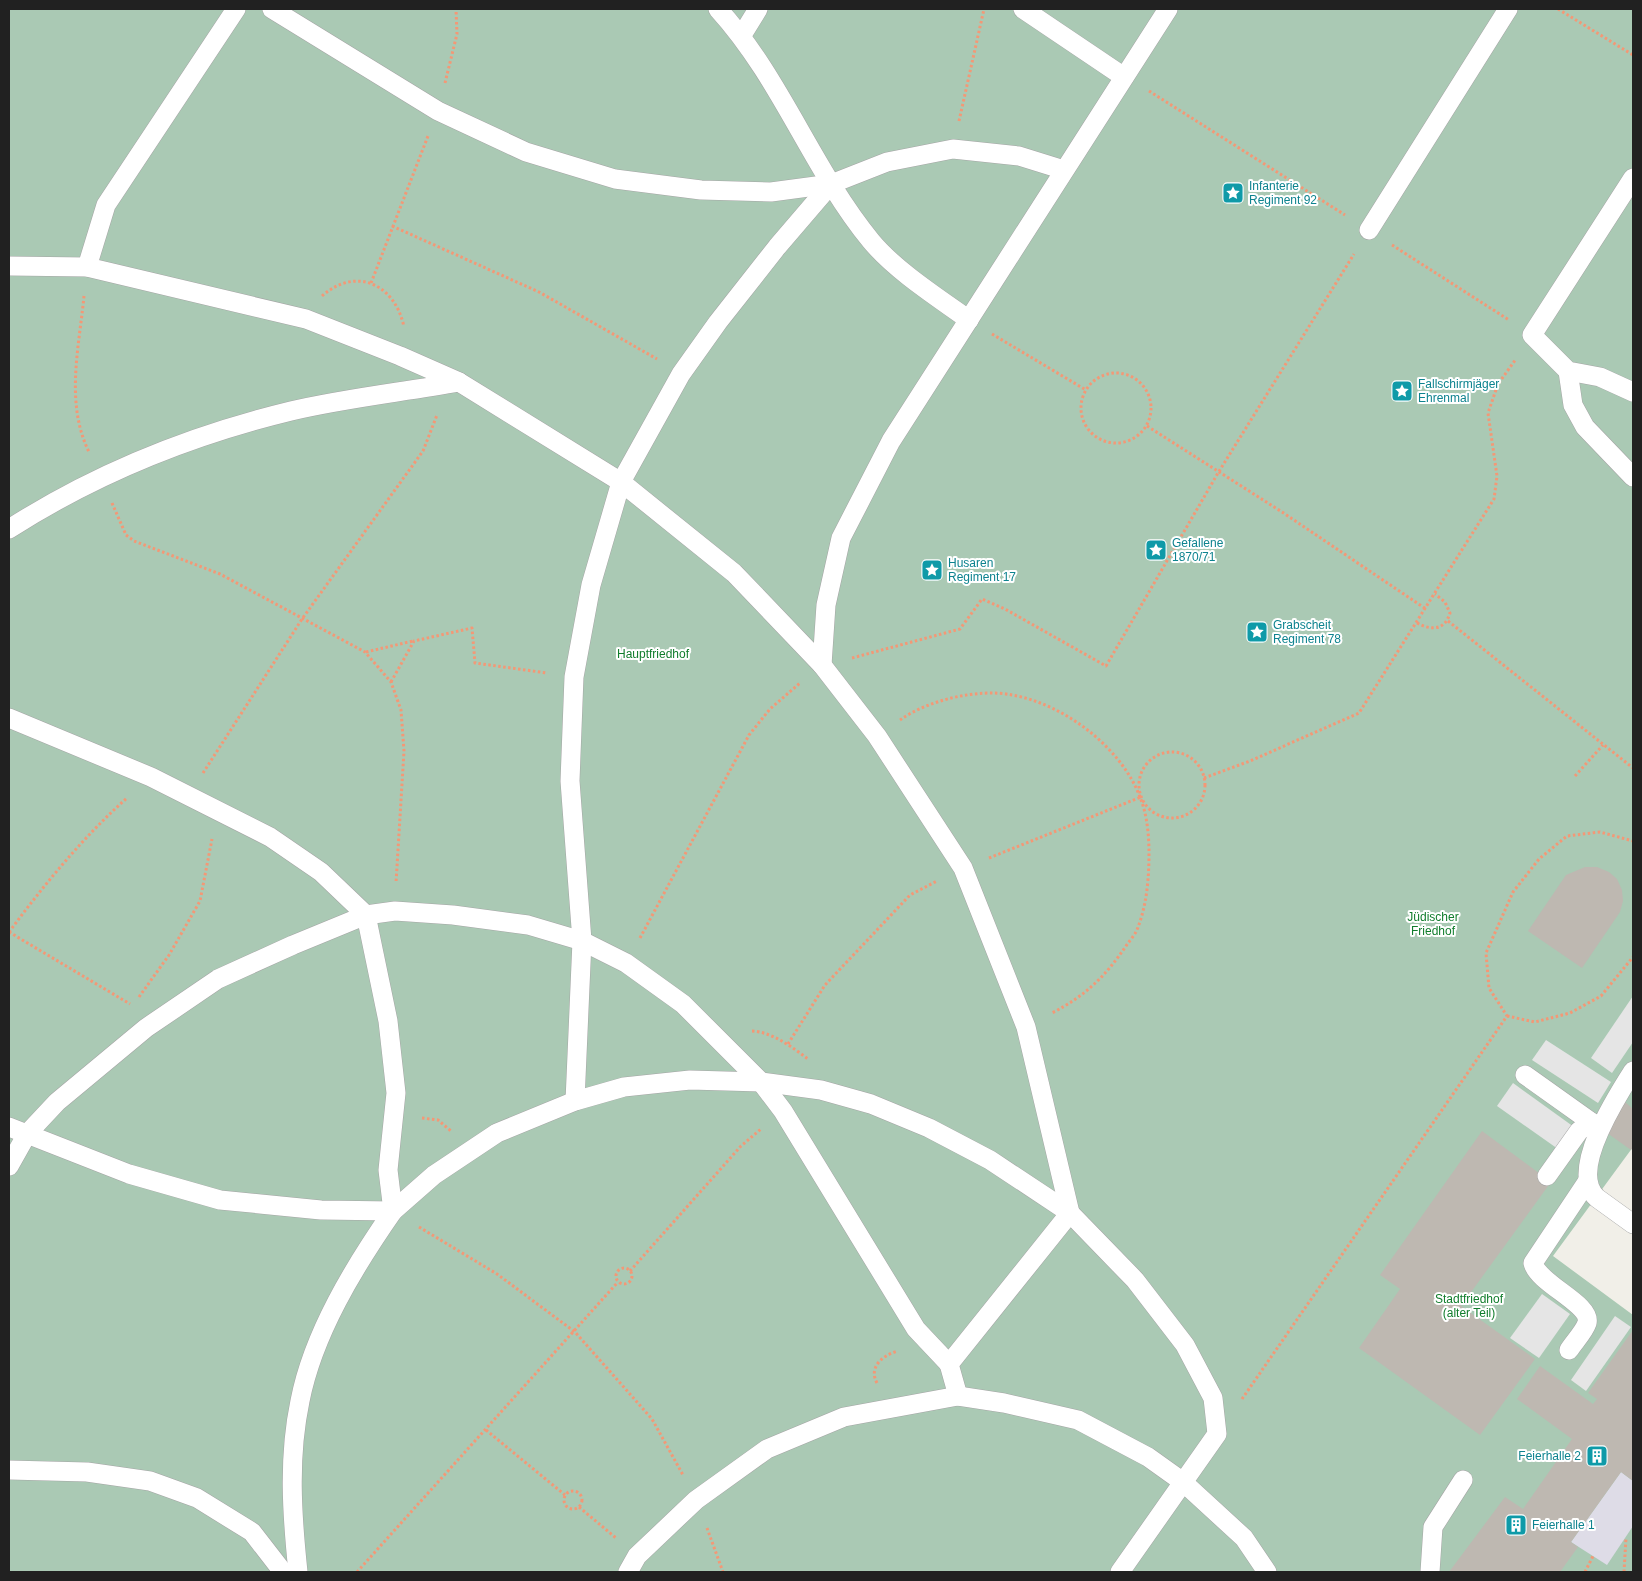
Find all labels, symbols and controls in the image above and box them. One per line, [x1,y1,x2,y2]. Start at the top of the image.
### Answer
place label: Infanterie Regiment 92 [1249,179,1317,207]
place icon: Infanterie Regiment 92 [1221,181,1245,205]
place label: Fallschirmjäger Ehrenmal [1418,377,1499,405]
place icon: Fallschirmjäger Ehrenmal [1390,379,1414,403]
place label: Gefallene 1870/71 [1172,536,1224,564]
place icon: Gefallene 1870/71 [1144,538,1168,562]
place label: Husaren Regiment 17 [948,556,1016,584]
place icon: Husaren Regiment 17 [920,558,944,582]
place label: Grabscheit Regiment 78 [1273,618,1341,646]
place icon: Grabscheit Regiment 78 [1245,620,1269,644]
park label: Hauptfriedhof [617,647,690,661]
park label: Jüdischer Friedhof [1407,910,1459,938]
park label: Stadtfriedhof (alter Teil) [1435,1292,1504,1320]
building icon: Feierhalle 2 [1585,1444,1609,1468]
place label: Feierhalle 2 [1518,1449,1581,1463]
building icon: Feierhalle 1 [1504,1513,1528,1537]
place label: Feierhalle 1 [1532,1518,1595,1532]

